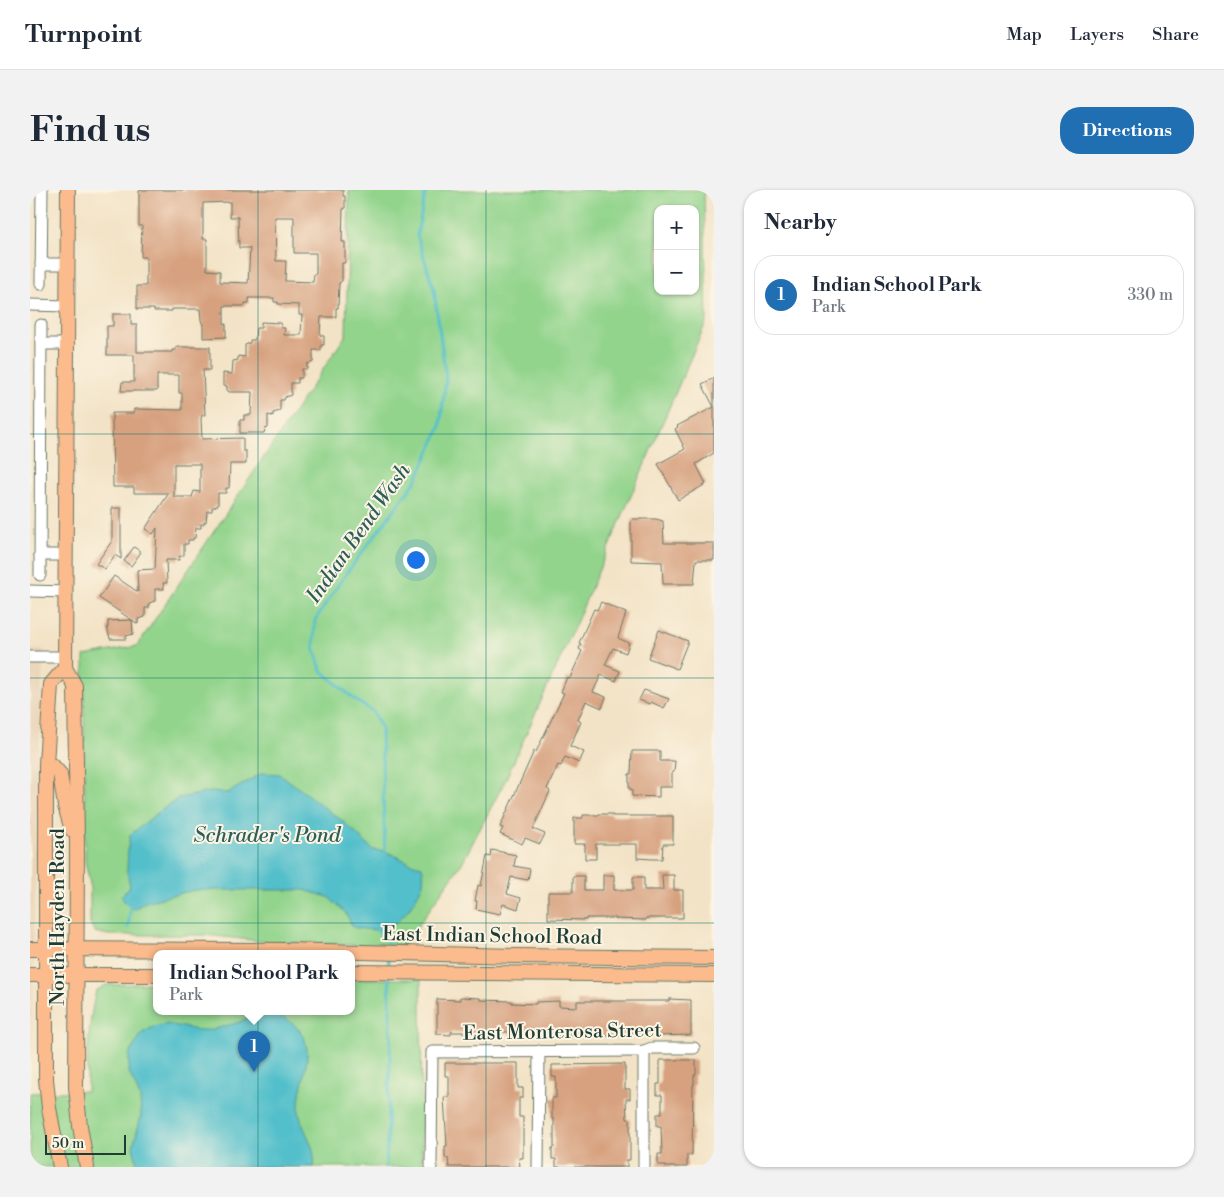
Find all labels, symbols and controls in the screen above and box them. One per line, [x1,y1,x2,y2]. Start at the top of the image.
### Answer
text: Turnpoint [25,20,142,50]
text: Map [1007,23,1042,46]
text: Layers [1070,23,1124,46]
text: Share [1152,23,1199,46]
button: Directions [1060,107,1194,154]
text: Find us [30,109,150,152]
map controls [654,205,699,295]
button: + [654,205,699,250]
text: Nearby [764,210,837,236]
button: − [654,250,699,295]
text: Indian School Park [812,273,982,297]
text: 1 [777,285,785,305]
text: 330 m [1127,285,1173,305]
text: Park [812,297,845,317]
water label: Indian Bend Wash [300,458,417,609]
your location [403,547,429,573]
water label: Schrader's Pond [193,823,342,849]
street label: North Hayden Road [46,828,71,1006]
street label: East Indian School Road [382,922,603,951]
popup [153,950,355,1015]
text: Indian School Park [169,961,339,985]
text: Park [169,985,202,1005]
street label: East Monterosa Street [462,1018,662,1047]
pin: 1 [238,1031,270,1072]
scale bar [45,1132,126,1155]
text: 50 m [52,1135,84,1153]

